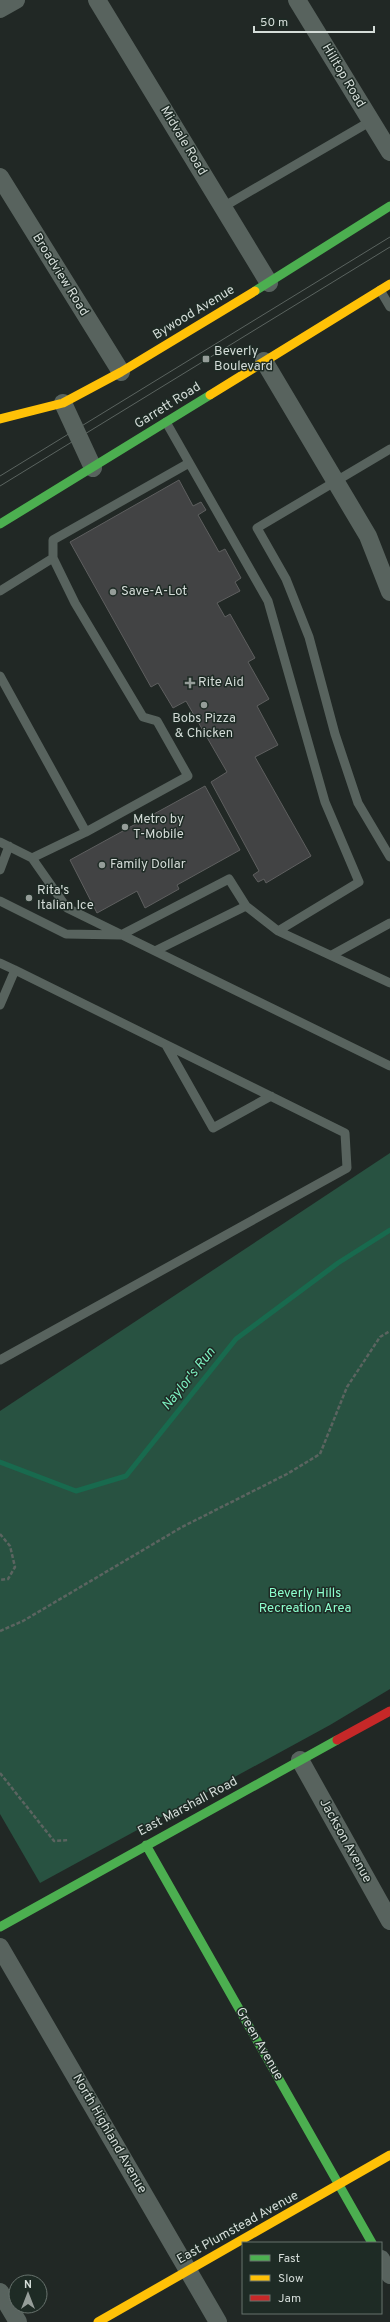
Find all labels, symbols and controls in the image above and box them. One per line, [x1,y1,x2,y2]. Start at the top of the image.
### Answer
scale bar [254,8,374,34]
text: 50 m [260,15,288,31]
street label: Hilltop Road [318,41,368,111]
street label: Midvale Road [156,104,210,178]
street label: Broadview Road [28,231,92,319]
street label: Bywood Avenue [150,282,238,344]
place label: Beverly Boulevard [214,344,273,375]
marker: Beverly Boulevard [201,354,211,364]
street label: Garrett Road [132,379,204,433]
place label: Save-A-Lot [121,584,187,600]
marker: Save-A-Lot [108,587,118,597]
place label: Rite Aid [198,675,244,691]
marker: Rite Aid [185,678,195,688]
marker: Bobs Pizza & Chicken [199,700,209,710]
place label: Bobs Pizza & Chicken [172,711,236,742]
place label: Metro by T-Mobile [133,812,184,843]
marker: Metro by T-Mobile [120,822,130,832]
place label: Family Dollar [110,857,186,873]
marker: Family Dollar [97,860,107,870]
place label: Rita's Italian Ice [37,883,94,914]
marker: Rita's Italian Ice [24,893,34,903]
water label: Naylor's Run [159,1344,220,1414]
park label: Beverly Hills Recreation Area [259,1586,351,1617]
street label: East Marshall Road [135,1774,241,1840]
street label: Jackson Avenue [315,1796,375,1886]
street label: Green Avenue [232,2005,286,2083]
street label: North Highland Avenue [68,2072,150,2196]
street label: East Plumstead Avenue [174,2188,302,2268]
legend [242,2242,382,2314]
text: Fast [278,2251,300,2267]
text: Slow [278,2271,304,2287]
north arrow [8,2274,48,2314]
text: N [24,2278,32,2292]
text: Jam [278,2291,301,2307]

